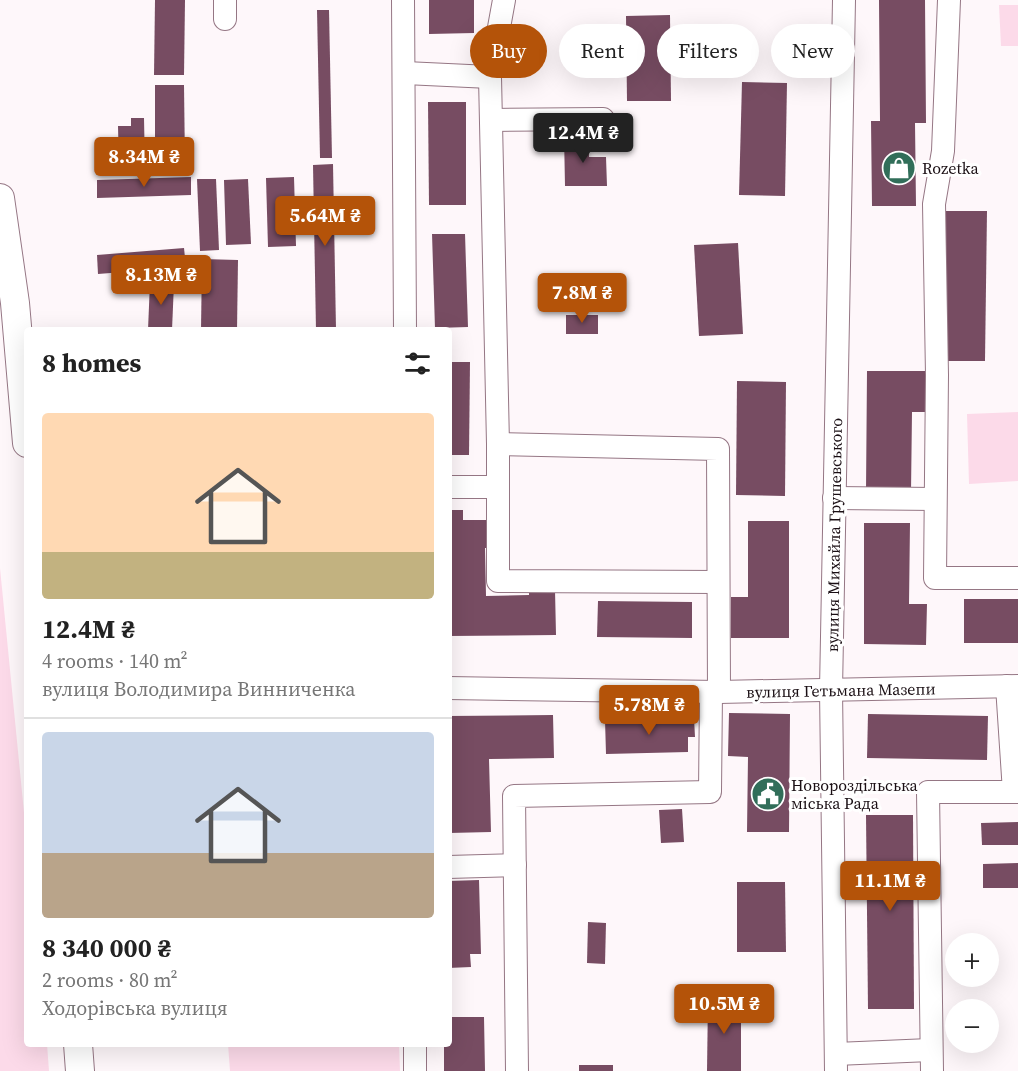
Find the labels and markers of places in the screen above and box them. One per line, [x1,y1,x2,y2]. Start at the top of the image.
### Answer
pin: 12.4M ₴ [528,113,638,164]
pin: 8.34M ₴ [89,137,199,188]
shop icon: Rozetka [881,150,917,186]
place label: Rozetka [922,157,979,179]
pin: 5.64M ₴ [270,196,380,247]
pin: 8.13M ₴ [106,255,216,306]
pin: 7.8M ₴ [533,273,631,324]
pin: 5.78M ₴ [594,685,704,736]
place label: Новороздільська міська Рада [791,774,919,814]
public building icon: Новороздільська міська Рада [750,776,786,812]
pin: 11.1M ₴ [835,861,945,912]
pin: 10.5M ₴ [669,984,779,1035]

